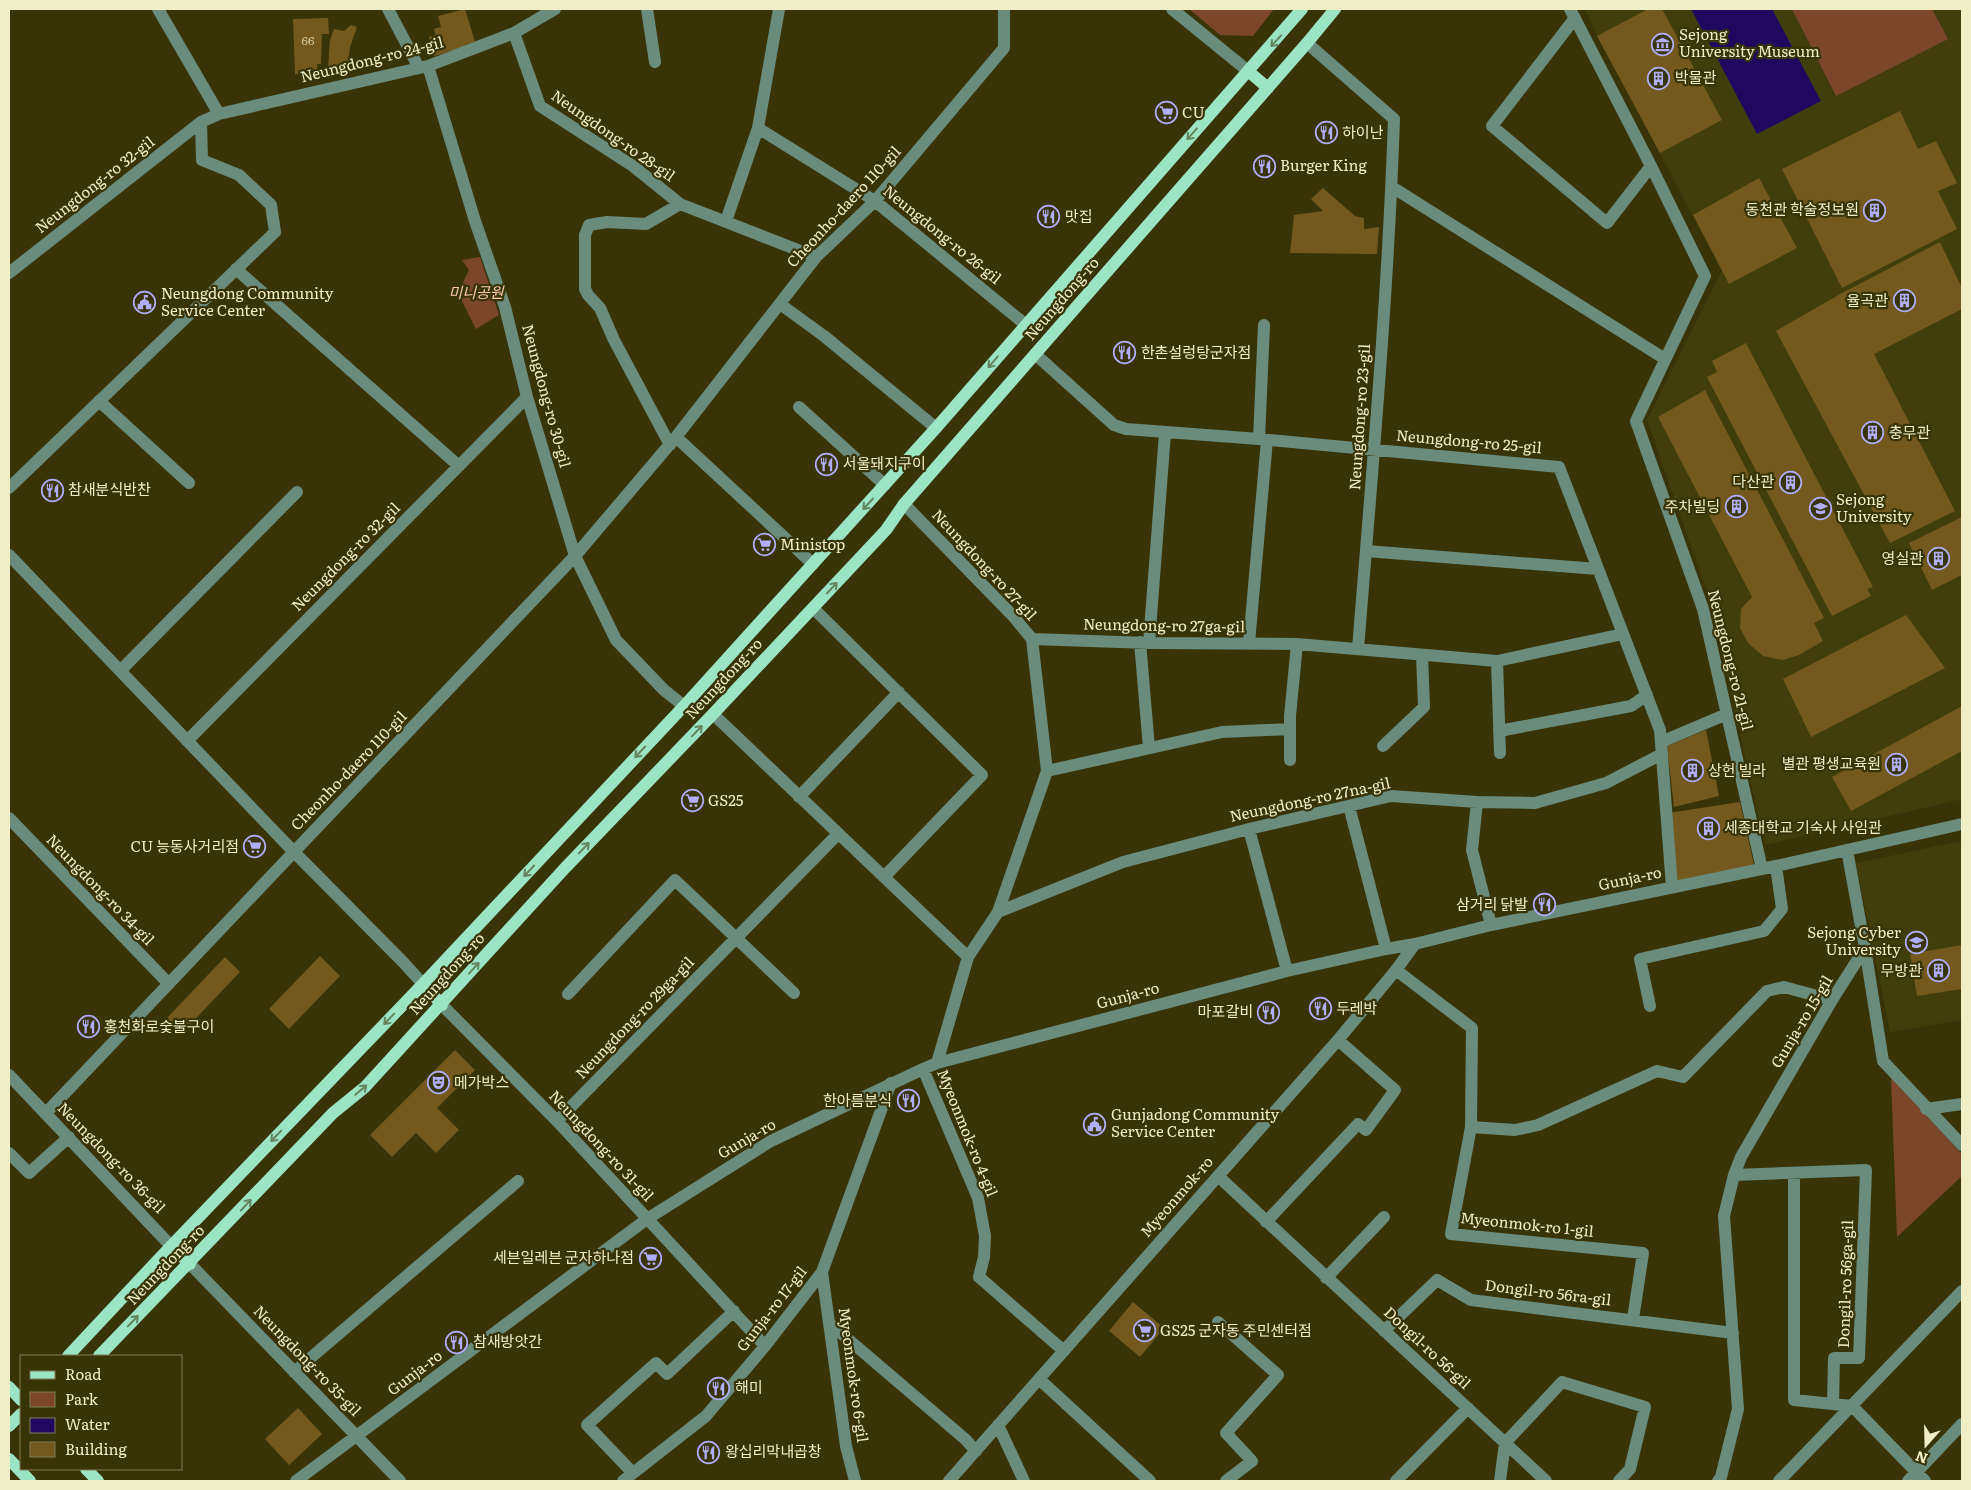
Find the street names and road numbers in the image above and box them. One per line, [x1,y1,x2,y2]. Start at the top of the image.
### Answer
street label: Neungdong-ro 24-gil [298,30,446,87]
street label: Neungdong-ro 28-gil [547,83,680,186]
street label: Neungdong-ro 32-gil [29,130,159,238]
street label: Cheonho-daero 110-gil [780,140,905,272]
street label: Neungdong-ro 26-gil [879,179,1007,289]
street label: Neungdong-ro [1018,251,1104,345]
street label: Neungdong-ro 30-gil [517,321,578,470]
street label: Neungdong-ro 23-gil [1342,343,1375,491]
street label: Neungdong-ro 25-gil [1395,423,1543,458]
street label: Neungdong-ro 32-gil [285,496,405,616]
street label: Neungdong-ro 27-gil [927,503,1043,625]
street label: Neungdong-ro 21-gil [1703,587,1760,732]
street label: Neungdong-ro 27ga-gil [1083,612,1245,637]
street label: Neungdong-ro [679,632,767,724]
street label: Cheonho-daero 110-gil [285,705,411,835]
street label: Neungdong-ro 27na-gil [1227,770,1392,827]
street label: Neungdong-ro 34-gil [42,828,160,950]
street label: Gunja-ro [1596,860,1664,895]
street label: Neungdong-ro [403,926,489,1019]
street label: Neungdong-ro 29ga-gil [569,951,699,1083]
street label: Gunja-ro 15-gil [1764,971,1837,1072]
street label: Gunja-ro [1094,975,1162,1014]
street label: Myeonmok-ro 4-gil [932,1065,1005,1200]
street label: Neungdong-ro 31-gil [544,1084,660,1206]
street label: Neungdong-ro 36-gil [53,1096,171,1218]
street label: Gunja-ro [713,1112,780,1164]
street label: Myeonmok-ro [1134,1150,1218,1242]
street label: Myeonmok-ro 1-gil [1459,1205,1595,1242]
street label: Neungdong-ro [121,1218,209,1309]
street label: Dongil-ro 56ga-gil [1831,1219,1858,1348]
street label: Gunja-ro 17-gil [730,1260,812,1356]
street label: Dongil-ro 56ra-gil [1484,1272,1613,1311]
street label: Neungdong-ro 35-gil [249,1299,367,1421]
street label: Dongil-ro 56-gil [1379,1300,1477,1393]
street label: Myeonmok-ro 6-gil [834,1306,875,1444]
street label: Gunja-ro [382,1343,447,1400]

